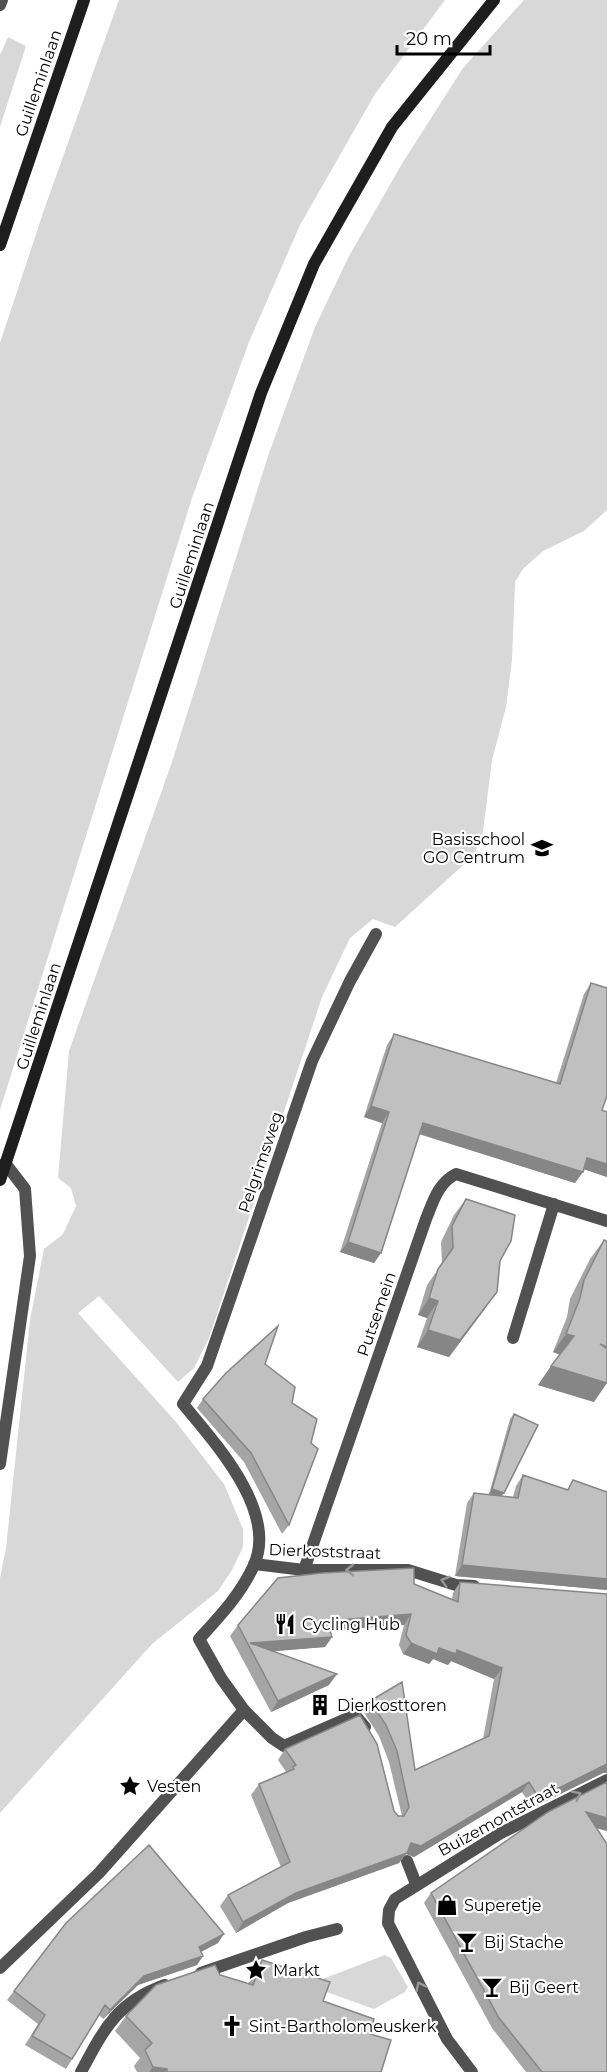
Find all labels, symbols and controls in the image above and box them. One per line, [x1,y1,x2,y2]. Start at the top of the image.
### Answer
scale bar [397,18,490,56]
street label: Guilleminlaan [11,27,66,139]
text: 20 m [406,28,452,50]
street label: Guilleminlaan [165,499,218,611]
place label: Basisschool GO Centrum [423,830,525,867]
school or university icon: Basisschool GO Centrum [530,836,554,860]
street label: Guilleminlaan [12,960,65,1072]
street label: Pelgrimsweg [234,1109,287,1215]
street label: Putsemein [353,1269,400,1359]
street label: Dierkoststraat [268,1540,382,1563]
one-way arrow [345,1564,354,1576]
one-way arrow [440,1576,451,1588]
restaurant icon: Cycling Hub [273,1612,297,1636]
place label: Cycling Hub [302,1615,400,1634]
building icon: Dierkosttoren [308,1693,332,1717]
place label: Dierkosttoren [337,1696,447,1715]
place icon: Vesten [118,1774,142,1798]
place label: Vesten [147,1777,201,1796]
street label: Buizemontstraat [435,1778,562,1860]
one-way arrow [571,1790,582,1802]
shop icon: Superetje [435,1893,459,1917]
place label: Superetje [464,1896,542,1915]
bar icon: Bij Stache [455,1930,479,1954]
place label: Bij Stache [484,1933,564,1952]
place icon: Markt [244,1958,268,1982]
place label: Markt [273,1961,321,1980]
bar icon: Bij Geert [480,1975,504,1999]
place label: Bij Geert [509,1978,579,1997]
one-way arrow [416,1982,427,1993]
church icon: Sint-Bartholomeuskerk [220,2014,244,2038]
place label: Sint-Bartholomeuskerk [249,2017,437,2036]

